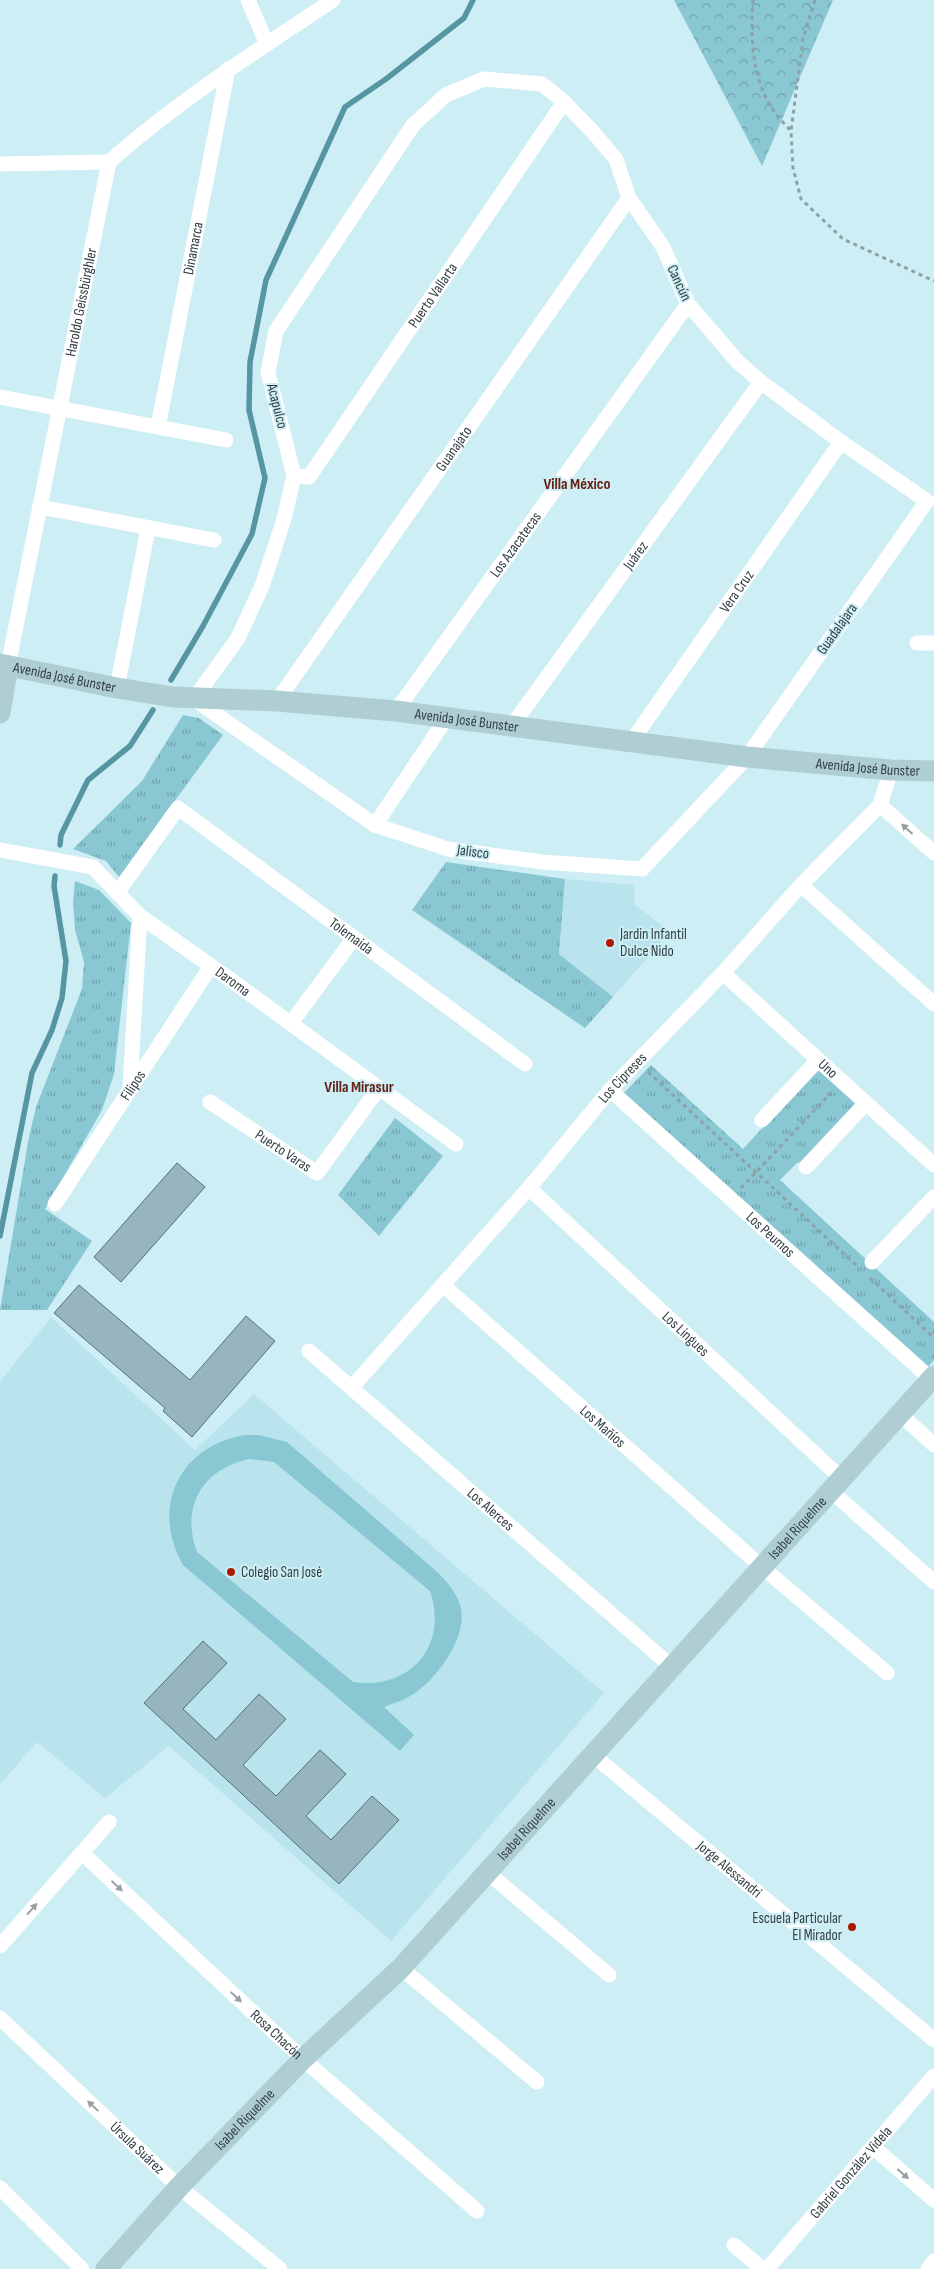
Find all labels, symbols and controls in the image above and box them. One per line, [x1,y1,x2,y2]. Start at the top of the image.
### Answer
street label: Dinamarca [178,220,207,276]
street label: Haroldo Geissbürghler [61,246,101,358]
street label: Puerto Vallarta [404,259,462,331]
street label: Cancún [662,262,696,304]
street label: Acapulco [262,381,292,430]
street label: Guanajato [431,422,476,475]
district label: Villa México [544,475,611,494]
street label: Los Azacatecas [486,508,545,581]
street label: Juárez [618,537,652,574]
street label: Vera Cruz [715,566,758,616]
street label: Guadalajara [812,599,862,658]
street label: Avenida José Bunster [11,657,118,697]
street label: Avenida José Bunster [413,704,520,737]
street label: Avenida José Bunster [814,754,921,780]
one-way arrow [901,824,913,835]
street label: Jalisco [455,840,490,864]
street label: Tolemaida [325,913,377,959]
place label: Jardin Infantil Dulce Nido [619,925,687,961]
marker: Jardin Infantil Dulce Nido [604,937,616,949]
street label: Daroma [212,962,254,1001]
street label: Los Cipreses [594,1048,651,1107]
street label: Uno [814,1055,842,1082]
street label: Filipos [116,1066,150,1104]
district label: Villa Mirasur [324,1078,394,1097]
street label: Puerto Varas [252,1125,315,1176]
street label: Los Peumos [742,1208,799,1261]
street label: Los Lingues [658,1307,713,1360]
street label: Los Mañíos [576,1401,630,1452]
street label: Los Alerces [463,1484,518,1535]
street label: Isabel Riquelme [764,1492,831,1563]
place label: Colegio San José [241,1563,322,1582]
marker: Colegio San José [225,1566,237,1578]
street label: Isabel Riquelme [493,1793,560,1864]
street label: Jorge Alessandri [692,1836,766,1902]
one-way arrow [111,1880,123,1892]
one-way arrow [26,1904,38,1916]
place label: Escuela Particular El Mirador [752,1909,843,1945]
marker: Escuela Particular El Mirador [846,1921,858,1933]
one-way arrow [230,1991,242,2003]
street label: Rosa Chacón [246,2005,307,2063]
street label: Isabel Riquelme [210,2085,279,2154]
one-way arrow [87,2100,99,2112]
street label: Úrsula Suárez [106,2117,169,2178]
street label: Gabriel González Videla [806,2122,896,2222]
one-way arrow [897,2168,910,2179]

